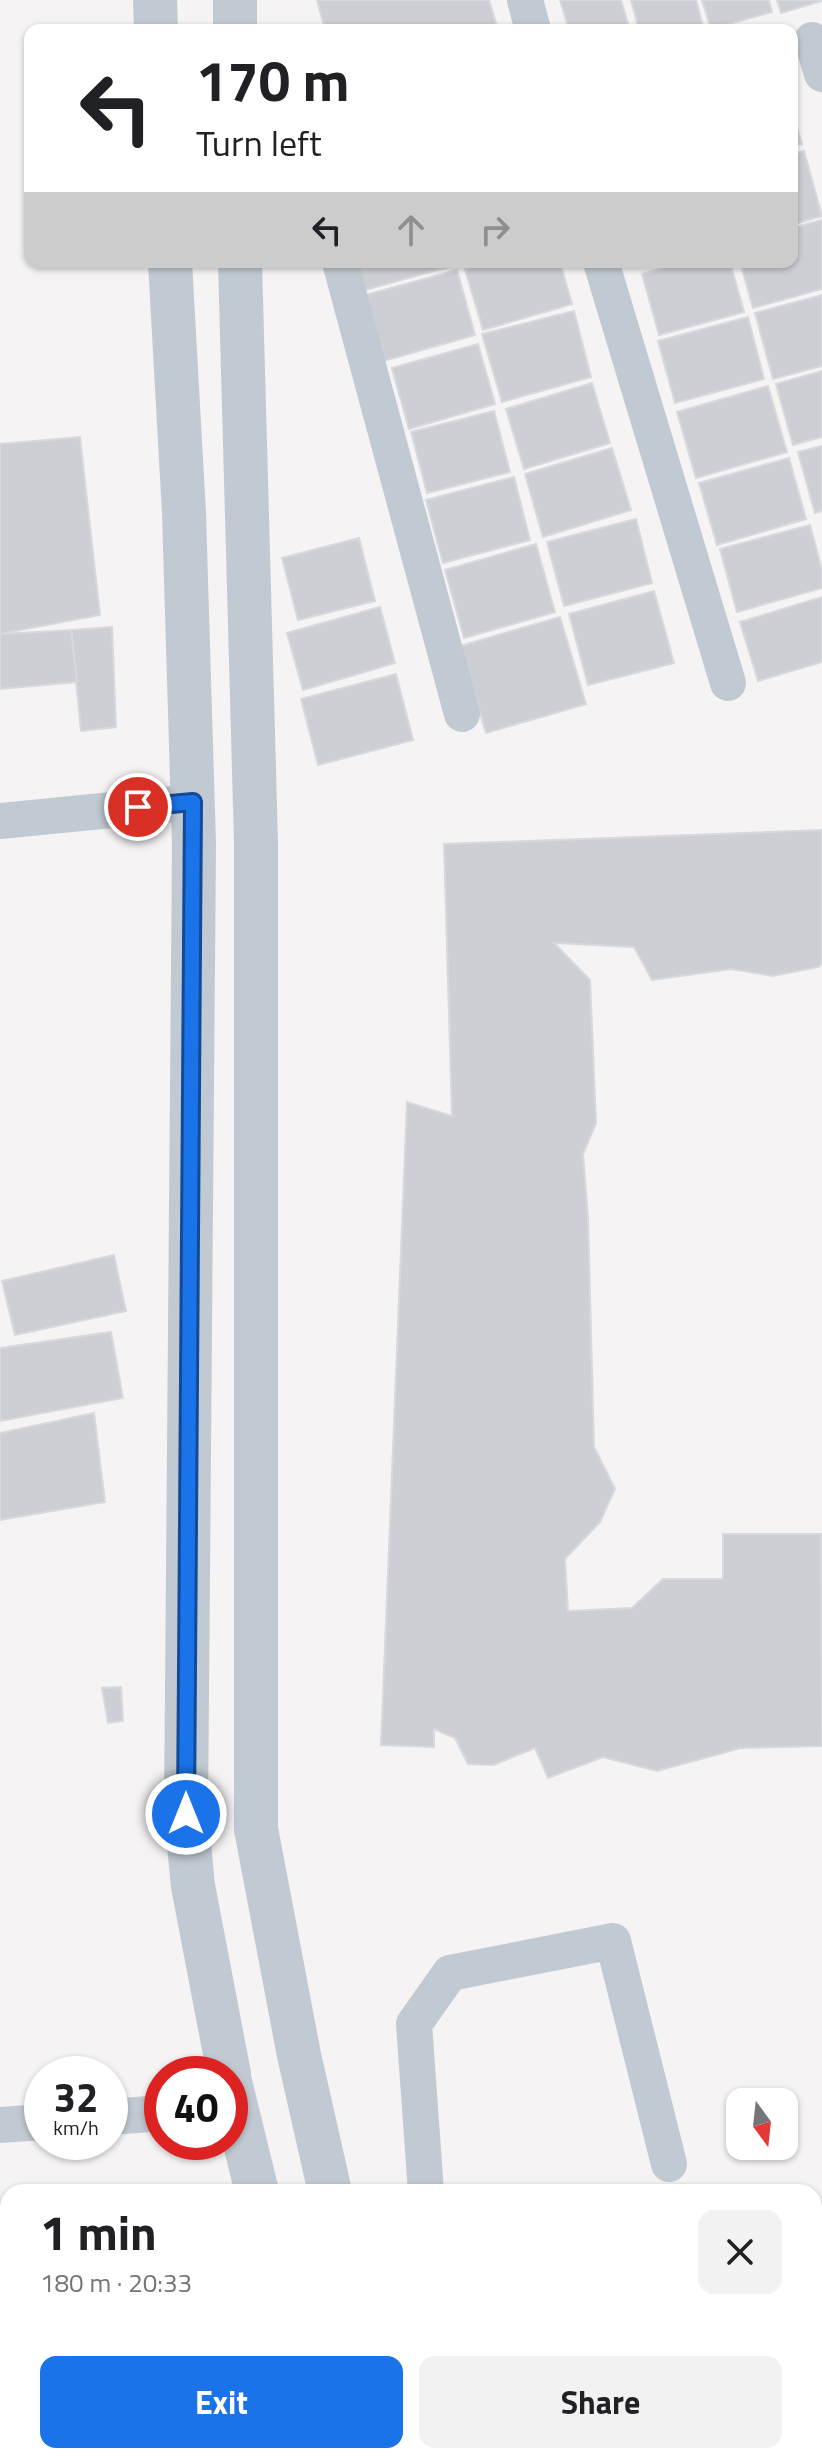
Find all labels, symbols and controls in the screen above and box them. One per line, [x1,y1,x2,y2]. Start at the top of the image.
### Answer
text: 170 m [196,38,349,123]
icon: left [64,56,168,160]
text: Turn left [196,115,322,170]
icon: left [305,208,349,252]
icon: ahead [389,208,433,252]
icon: right [473,208,517,252]
pin [104,773,172,841]
icon: arrive [116,785,160,829]
position arrow [144,1772,228,1856]
speed limit sign: 40 [144,2056,248,2160]
text: 32 [54,2067,98,2128]
north arrow [726,2088,798,2160]
map controls [726,2088,798,2160]
text: km/h [53,2112,99,2143]
text: 1 min [40,2196,157,2269]
button: close [698,2210,782,2294]
text: 180 m · 20:33 [40,2263,192,2302]
button: Exit [40,2356,403,2448]
button: Share [419,2356,782,2448]

